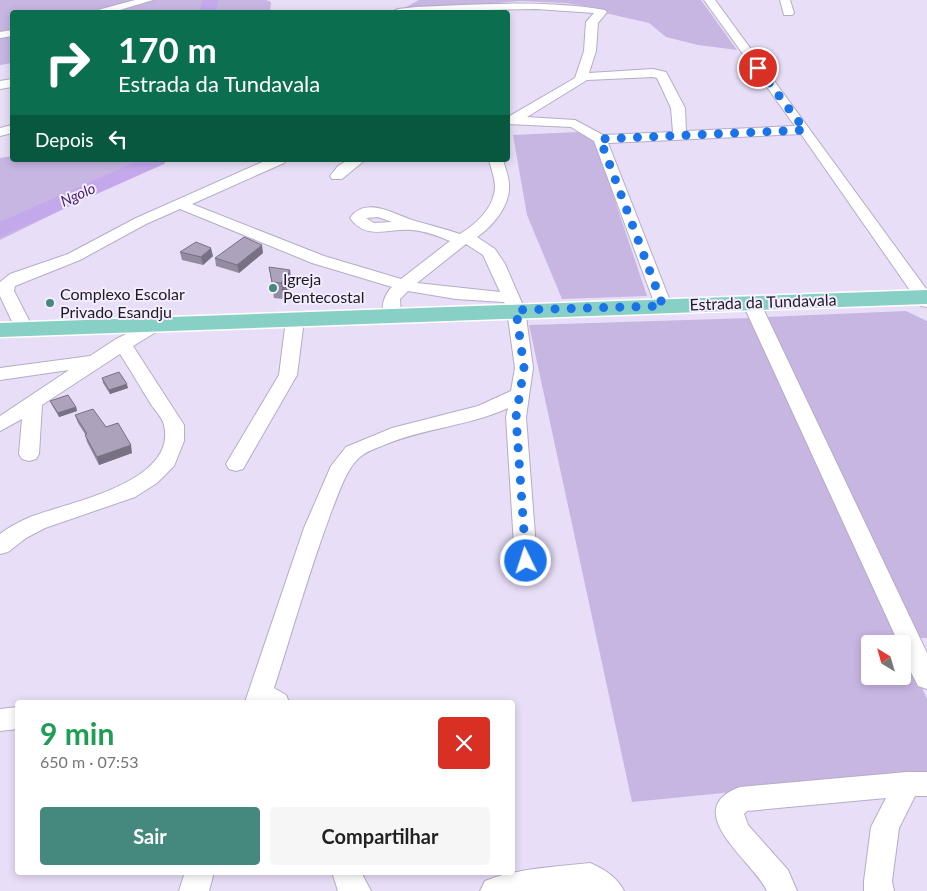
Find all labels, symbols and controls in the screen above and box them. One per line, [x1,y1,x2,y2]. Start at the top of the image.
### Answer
text: 170 m [118,28,217,70]
icon: right [35,30,100,95]
pin [737,47,779,89]
icon: arrive [744,54,772,82]
text: Estrada da Tundavala [118,70,320,97]
icon: left [104,125,132,153]
text: Depois [35,128,94,151]
water label: Ngolo [57,178,98,210]
place label: Igreja Pentecostal [283,269,365,306]
marker: Igreja Pentecostal [267,282,279,294]
place label: Complexo Escolar Privado Esandju [60,284,185,321]
street label: Estrada da Tundavala [689,289,837,314]
marker: Complexo Escolar Privado Esandju [44,297,56,309]
position arrow [499,534,551,586]
north arrow [861,635,911,685]
map controls [861,635,911,685]
text: 9 min [40,715,114,751]
button: close [438,717,490,769]
text: 650 m · 07:53 [40,752,139,771]
button: Sair [40,807,260,865]
button: Compartilhar [270,807,490,865]

